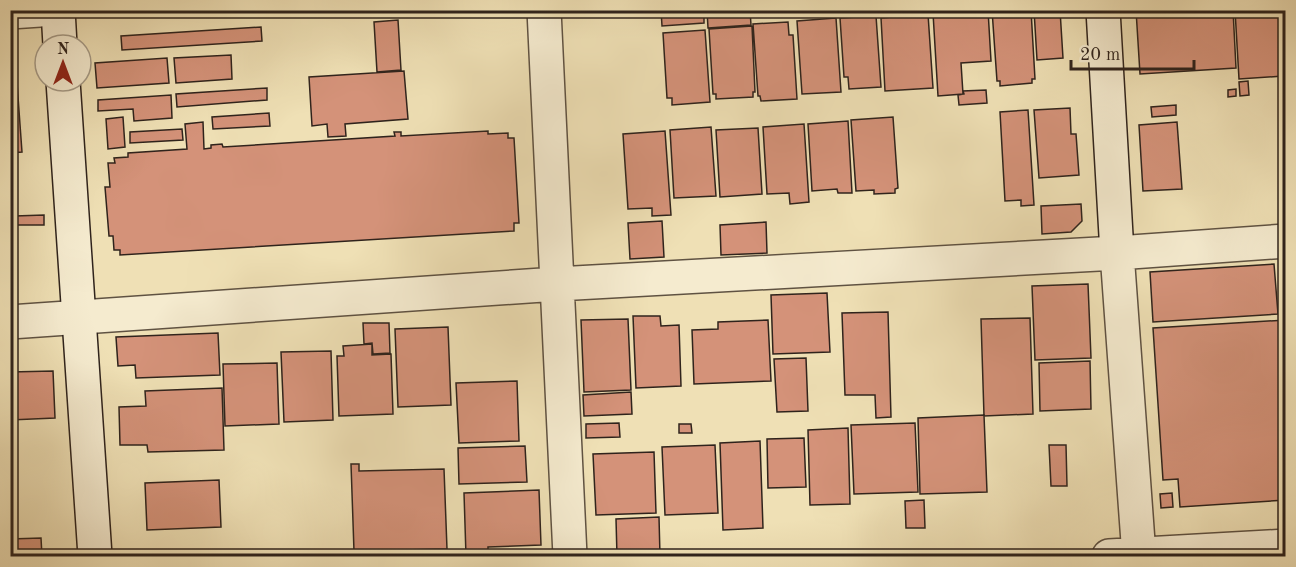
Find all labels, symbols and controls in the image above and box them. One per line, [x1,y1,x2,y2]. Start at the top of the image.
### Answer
north arrow [33,33,93,93]
scale bar [1071,33,1194,71]
text: N [57,42,70,58]
text: 20 m [1080,46,1120,64]

